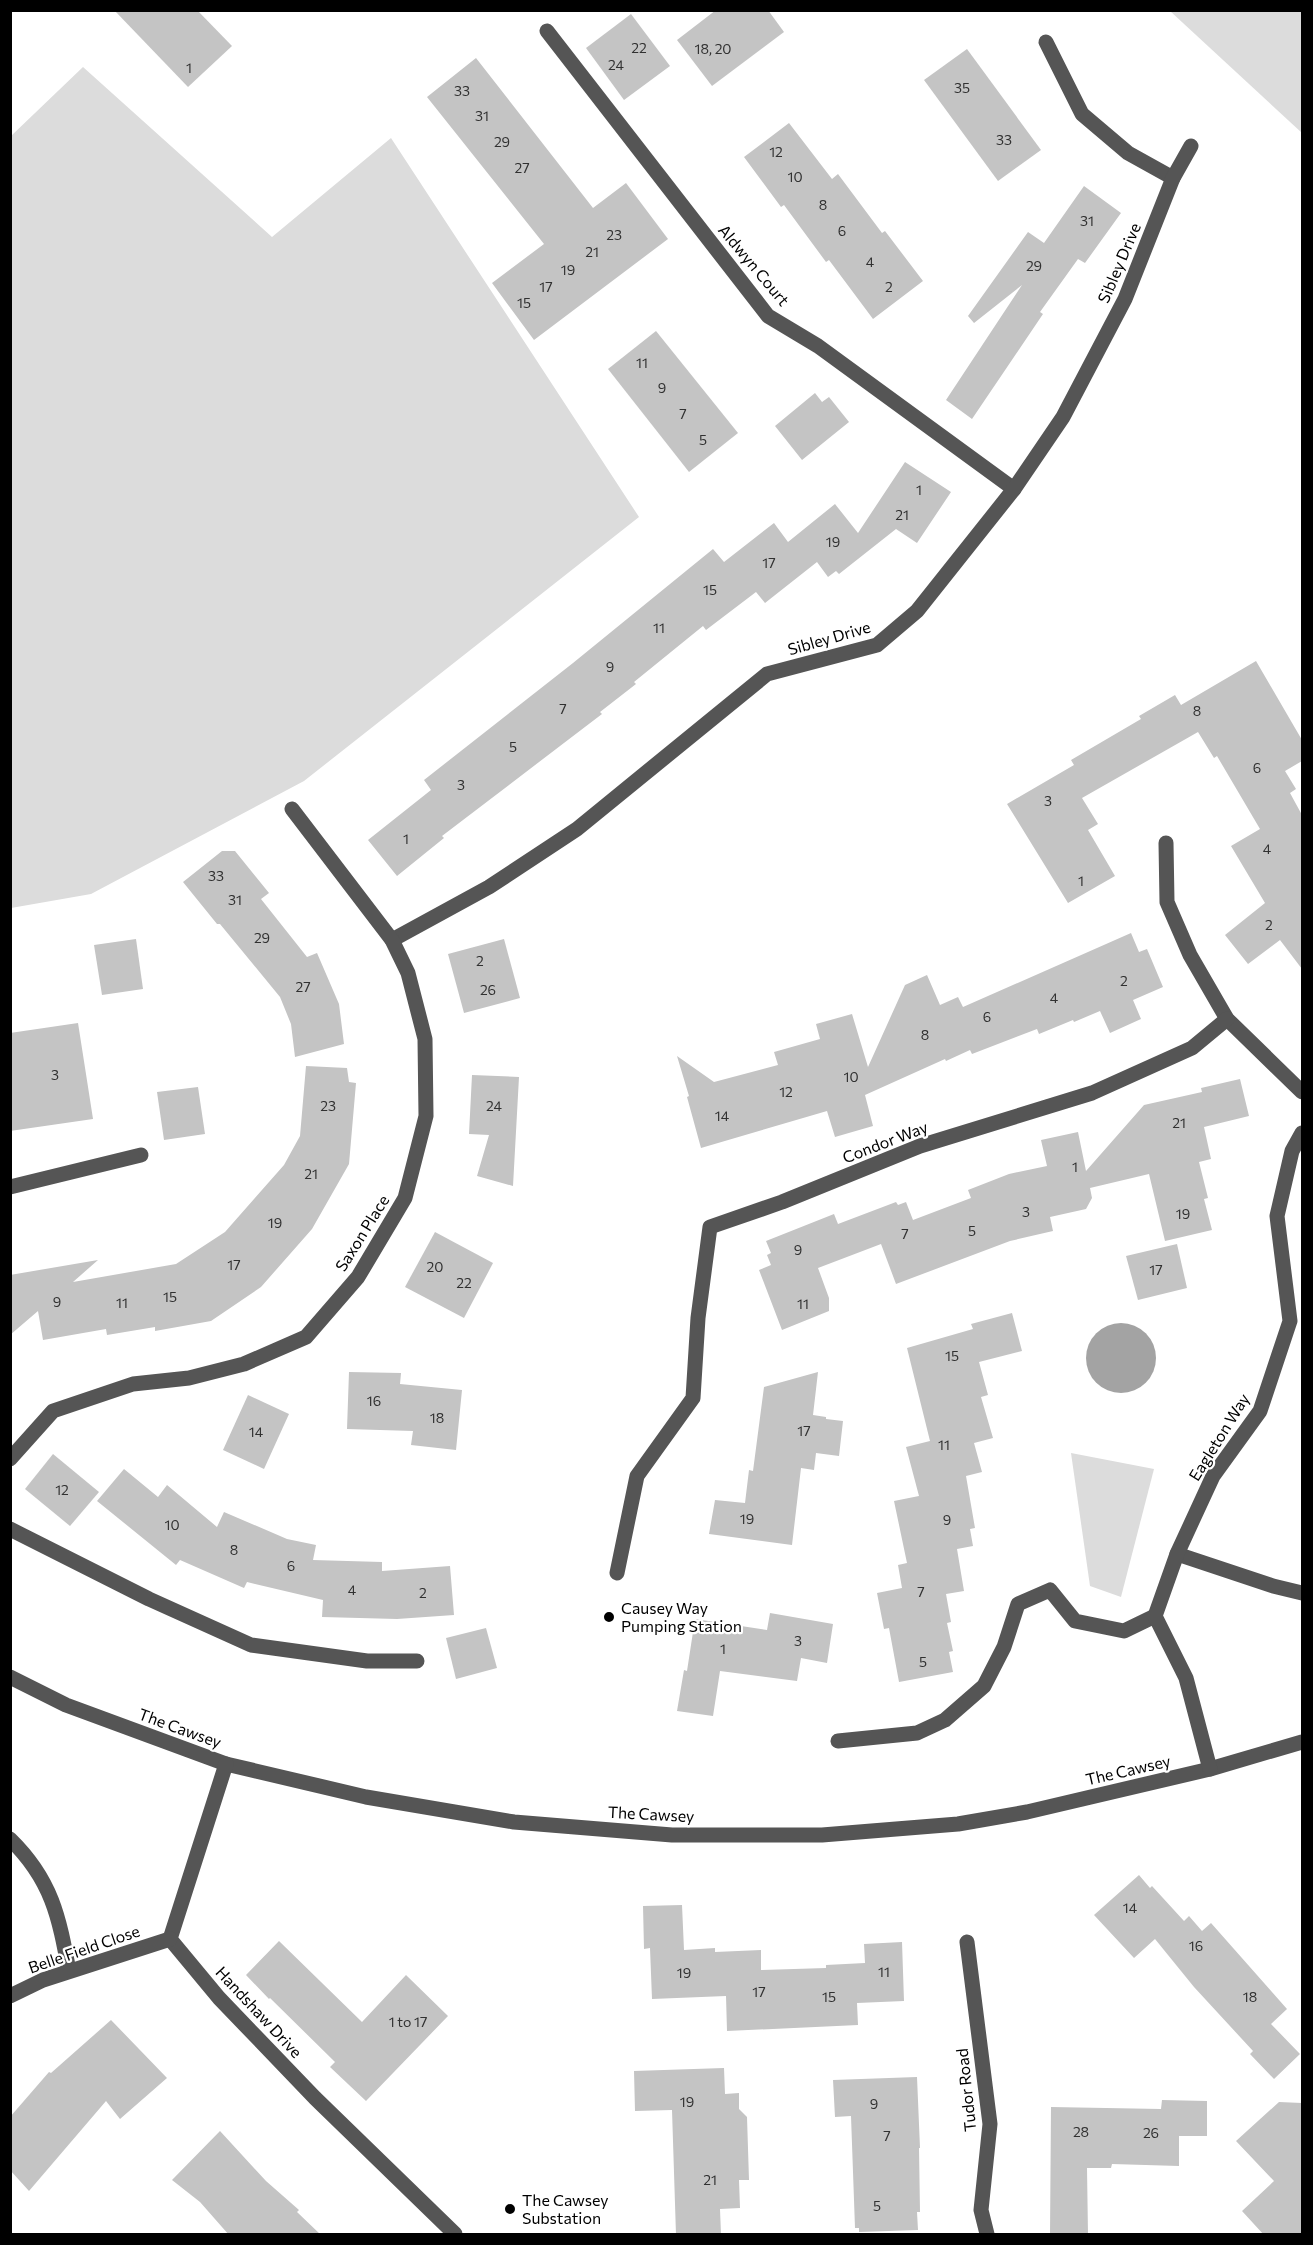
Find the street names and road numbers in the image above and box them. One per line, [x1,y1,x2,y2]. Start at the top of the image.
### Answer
street label: Aldwyn Court [715,220,794,309]
street label: Sibley Drive [1093,220,1144,306]
street label: Sibley Drive [785,617,872,658]
street label: Condor Way [839,1117,930,1167]
street label: Saxon Place [331,1191,393,1274]
street label: Eagleton Way [1184,1390,1253,1484]
street label: The Cawsey [136,1704,224,1751]
street label: The Cawsey [1084,1751,1172,1789]
street label: The Cawsey [607,1802,695,1825]
street label: Belle Field Close [26,1921,142,1976]
street label: Handshaw Drive [212,1962,307,2061]
street label: Tudor Road [952,2048,979,2133]

